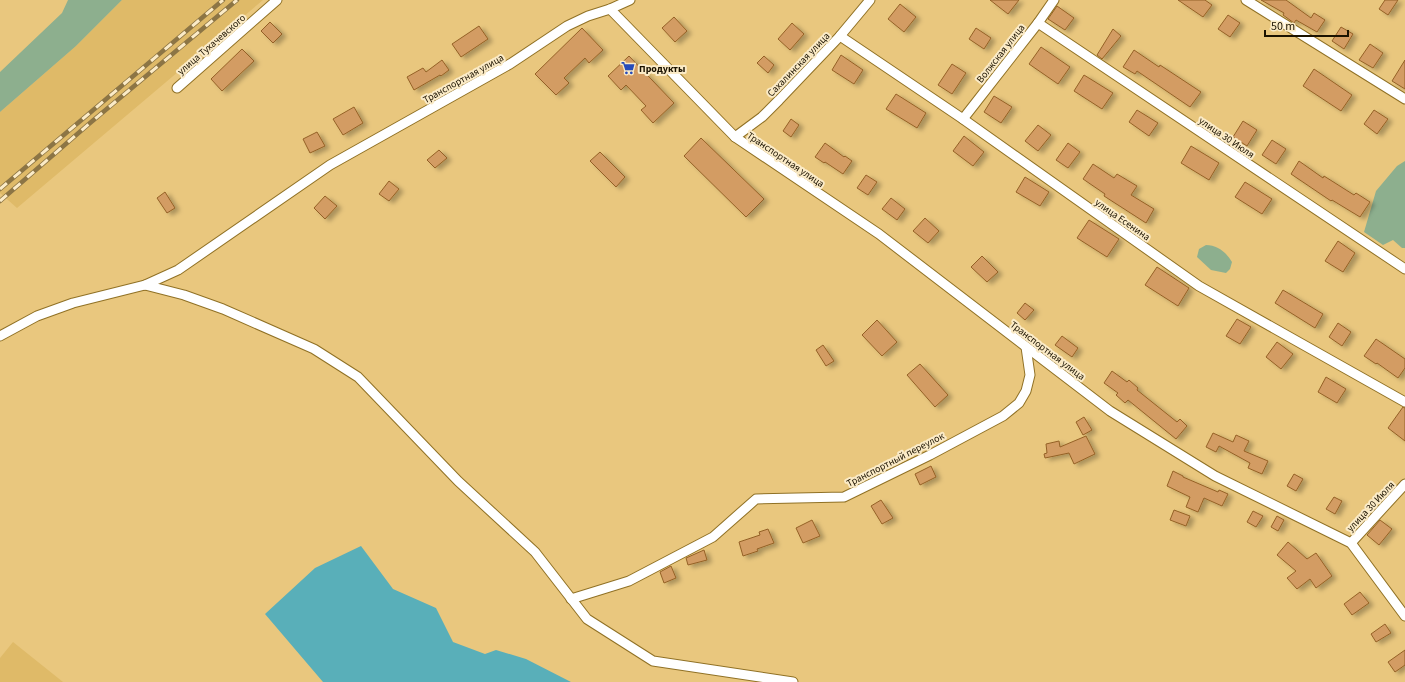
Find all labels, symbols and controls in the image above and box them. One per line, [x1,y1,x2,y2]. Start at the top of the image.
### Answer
street label: улица Тухачевского [175,11,249,78]
scale bar [1265,12,1348,38]
text: 50 m [1271,18,1295,35]
street label: Волжская улица [973,21,1028,86]
street label: Сахалинская улица [764,29,833,100]
street label: Транспортная улица [421,51,506,107]
supermarket icon: Продукты [620,60,636,76]
place label: Продукты [639,62,685,76]
street label: улица 30 Июля [1196,114,1257,162]
street label: Транспортная улица [744,129,827,191]
street label: улица Есенина [1092,196,1153,244]
street label: Транспортная улица [1007,318,1088,384]
street label: Транспортный переулок [844,429,947,491]
street label: улица 30 Июля [1344,478,1398,535]

